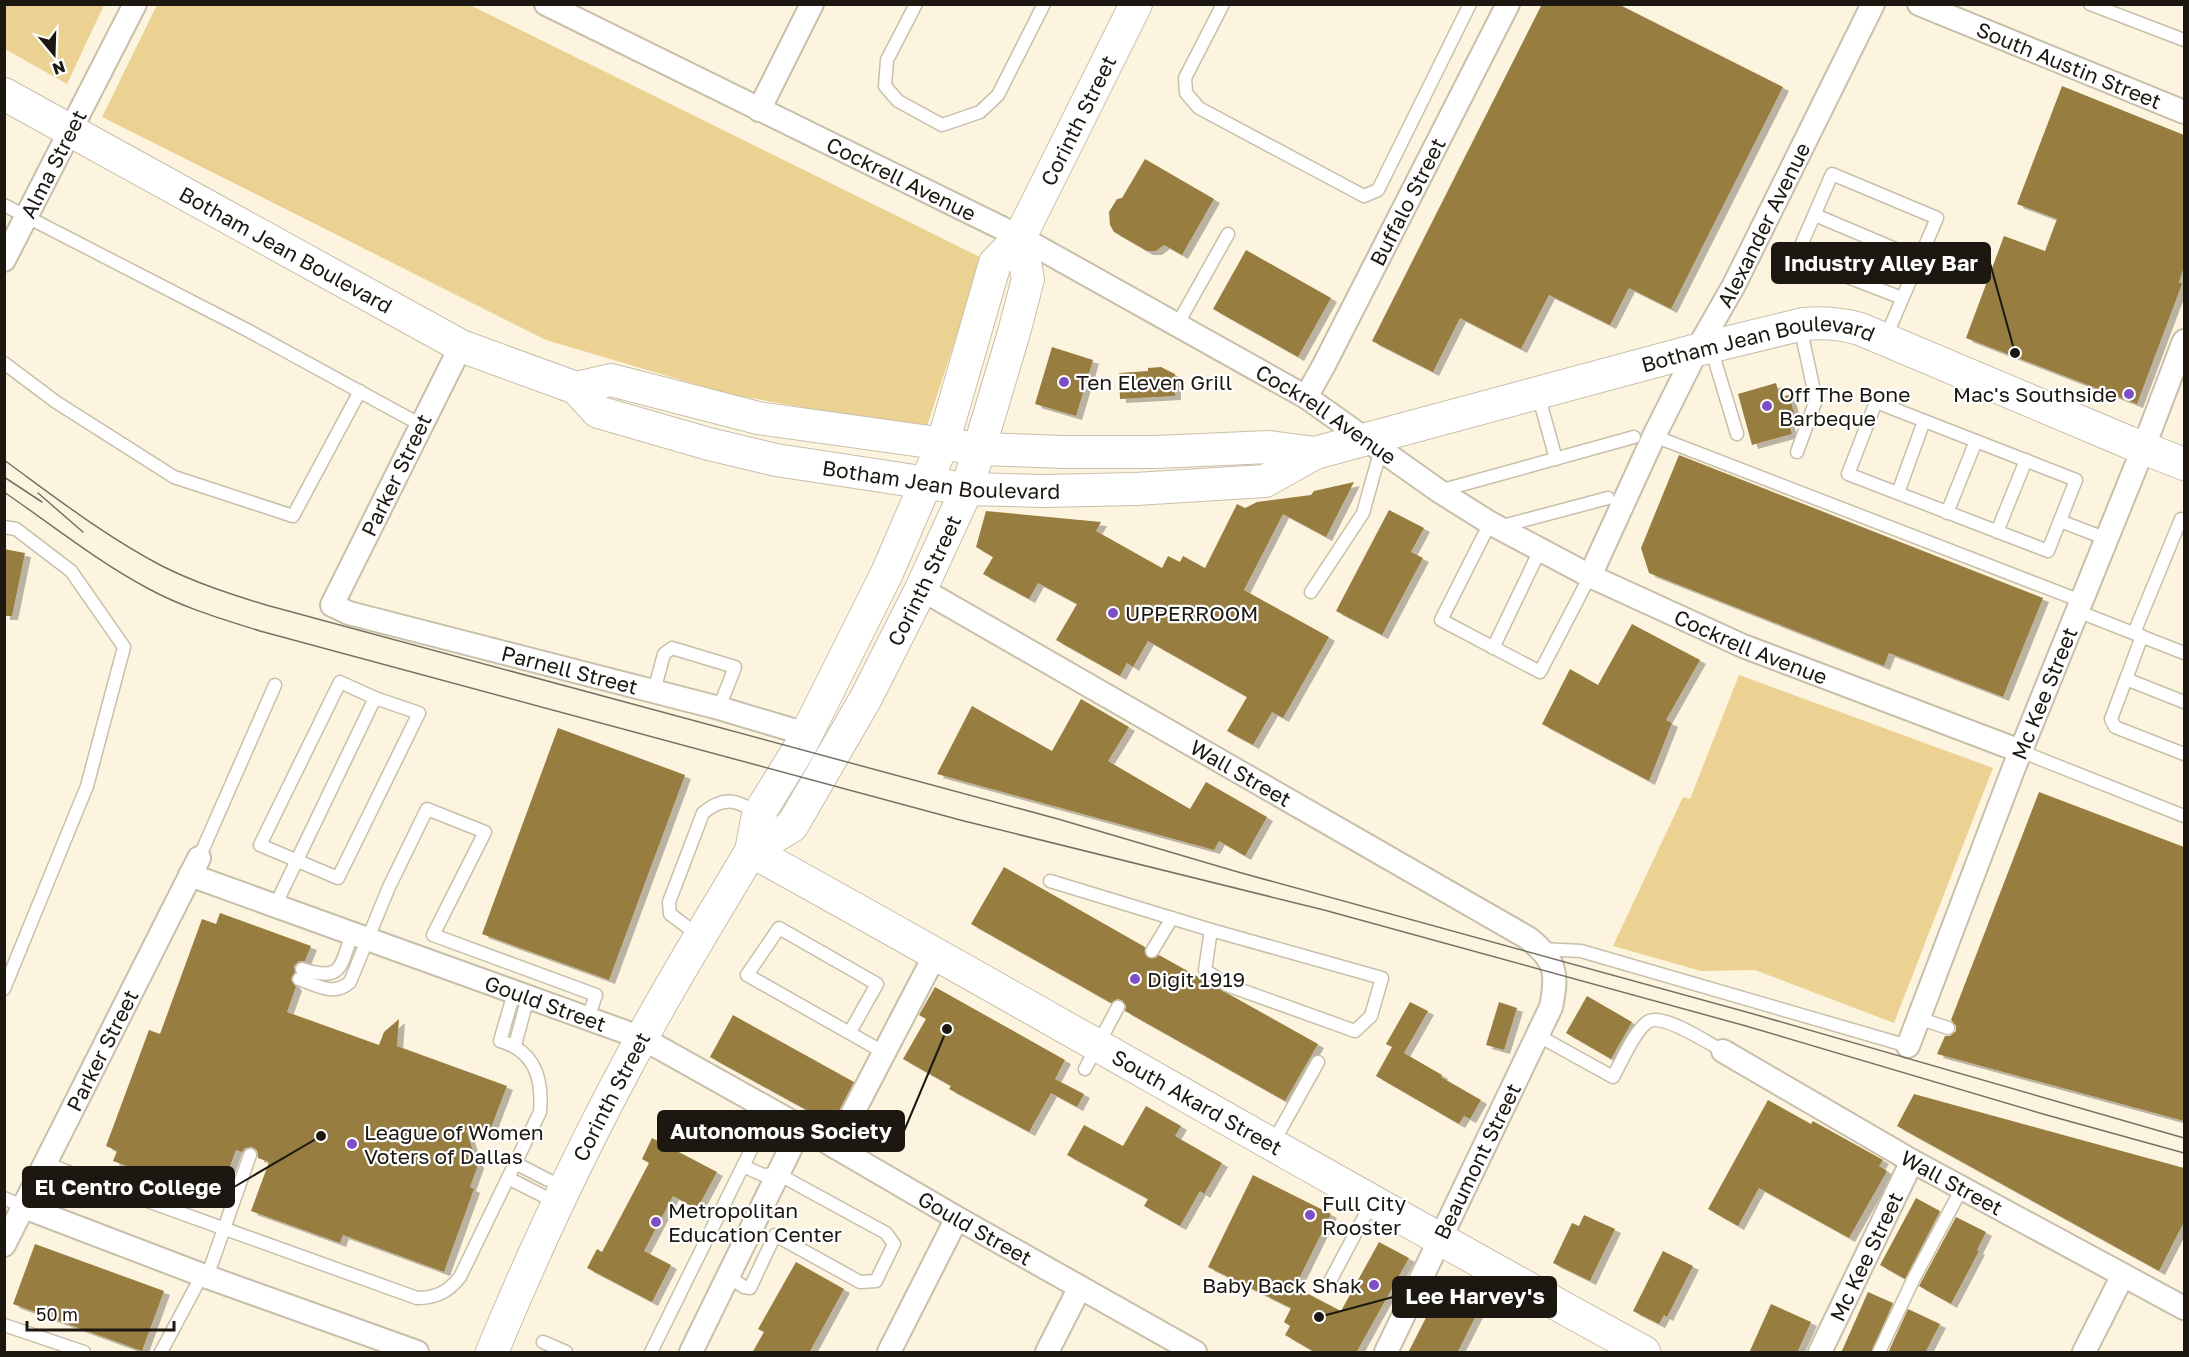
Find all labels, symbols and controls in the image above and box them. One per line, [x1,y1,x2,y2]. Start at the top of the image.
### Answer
street label: South Austin Street [1973,16,2165,114]
north arrow [24,24,84,84]
street label: Corinth Street [1035,51,1121,190]
text: N [50,57,68,80]
street label: Alma Street [15,105,92,222]
street label: Cockrell Avenue [822,131,980,226]
street label: Buffalo Street [1364,133,1451,270]
street label: Alexander Avenue [1711,138,1815,312]
street label: Botham Jean Boulevard [175,180,397,319]
callout: Industry Alley Bar [1772,243,1990,283]
text: Industry Alley Bar [1784,249,1979,276]
street label: Botham Jean Boulevard [1638,310,1879,377]
street label: Cockrell Avenue [1251,359,1401,470]
place label: Ten Eleven Grill [1076,369,1232,395]
marker: Ten Eleven Grill [1057,375,1071,389]
place label: Off The Bone Barbeque [1779,381,1910,431]
place label: Mac's Southside [1953,381,2117,407]
marker: Mac's Southside [2122,387,2136,401]
marker: Off The Bone Barbeque [1760,399,1774,413]
street label: Parker Street [355,410,437,540]
street label: Botham Jean Boulevard [821,454,1060,504]
street label: Corinth Street [881,511,966,650]
place label: UPPERROOM [1125,600,1258,626]
street label: Cockrell Avenue [1670,603,1831,690]
marker: UPPERROOM [1106,606,1120,620]
street label: Mc Kee Street [2006,623,2082,763]
street label: Parnell Street [499,640,641,700]
street label: Wall Street [1186,734,1296,812]
place label: Digit 1919 [1147,966,1245,992]
street label: Gould Street [481,969,610,1037]
marker: Digit 1919 [1128,972,1142,986]
street label: Parker Street [61,985,144,1116]
street label: Corinth Street [567,1027,656,1165]
street label: South Akard Street [1108,1044,1287,1161]
street label: Beaumont Street [1428,1079,1526,1243]
callout: Autonomous Society [658,1111,904,1151]
text: Autonomous Society [670,1117,892,1144]
place label: League of Women Voters of Dallas [364,1119,544,1169]
marker: League of Women Voters of Dallas [345,1137,359,1151]
street label: Wall Street [1896,1144,2007,1221]
callout: El Centro College [23,1167,234,1207]
text: El Centro College [34,1173,222,1200]
street label: Gould Street [913,1185,1037,1271]
street label: Mc Kee Street [1824,1187,1908,1326]
place label: Full City Rooster [1322,1190,1407,1240]
place label: Metropolitan Education Center [668,1197,842,1247]
marker: Full City Rooster [1303,1208,1317,1222]
marker: Metropolitan Education Center [649,1215,663,1229]
place label: Baby Back Shak [1202,1272,1362,1298]
callout: Lee Harvey's [1393,1277,1556,1317]
marker: Baby Back Shak [1367,1278,1381,1292]
text: Lee Harvey's [1405,1282,1545,1309]
scale bar [27,1294,174,1332]
text: 50 m [36,1303,78,1325]

